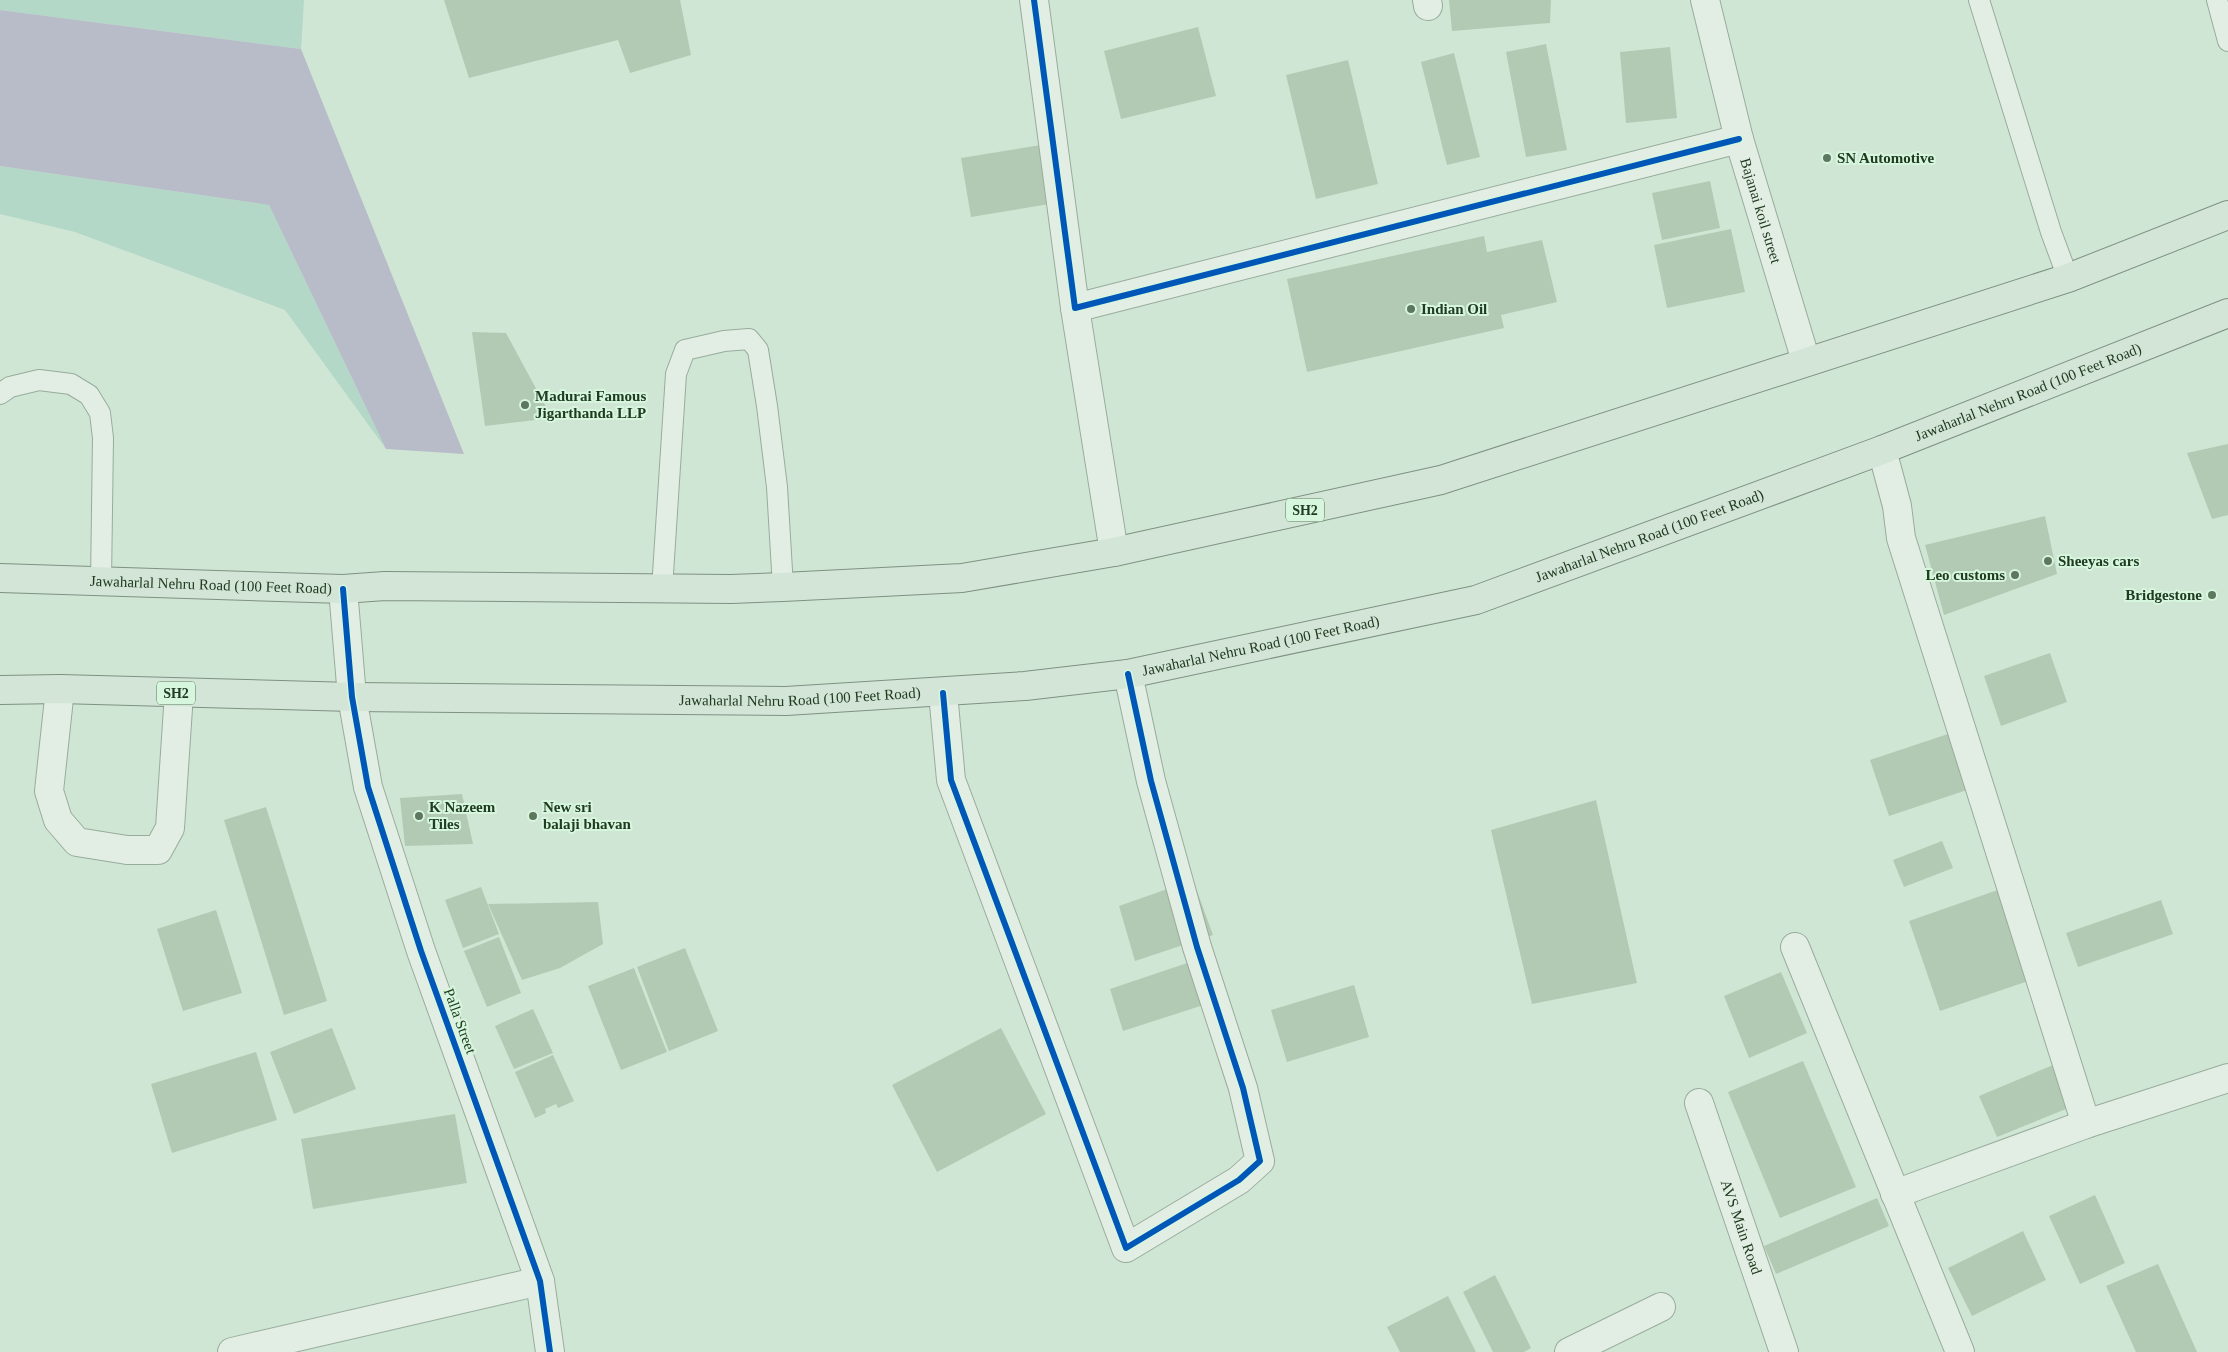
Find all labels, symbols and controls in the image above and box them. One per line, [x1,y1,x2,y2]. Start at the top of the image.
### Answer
place label: SN Automotive [1837,150,1934,166]
marker: SN Automotive [1821,152,1833,164]
street label: Bajanai koil street [1737,156,1784,266]
place label: Indian Oil [1421,301,1487,317]
marker: Indian Oil [1405,303,1417,315]
street label: Jawaharlal Nehru Road (100 Feet Road) [1913,340,2144,444]
place label: Madurai Famous Jigarthanda LLP [535,388,646,421]
marker: Madurai Famous Jigarthanda LLP [519,399,531,411]
street label: Jawaharlal Nehru Road (100 Feet Road) [1533,486,1766,585]
road number: SH2 [1286,498,1324,522]
place label: Sheeyas cars [2058,553,2139,569]
marker: Sheeyas cars [2042,555,2054,567]
place label: Leo customs [1925,567,2005,583]
marker: Leo customs [2009,569,2021,581]
street label: Jawaharlal Nehru Road (100 Feet Road) [90,573,332,598]
place label: Bridgestone [2125,587,2202,603]
marker: Bridgestone [2206,589,2218,601]
street label: Jawaharlal Nehru Road (100 Feet Road) [1141,613,1381,679]
road number: SH2 [157,681,195,704]
street label: Jawaharlal Nehru Road (100 Feet Road) [679,685,921,709]
place label: K Nazeem Tiles [429,799,496,832]
place label: New sri balaji bhavan [543,799,632,832]
marker: K Nazeem Tiles [413,810,425,822]
marker: New sri balaji bhavan [527,810,539,822]
street label: Palla Street [441,986,480,1057]
street label: AVS Main Road [1718,1178,1765,1277]

